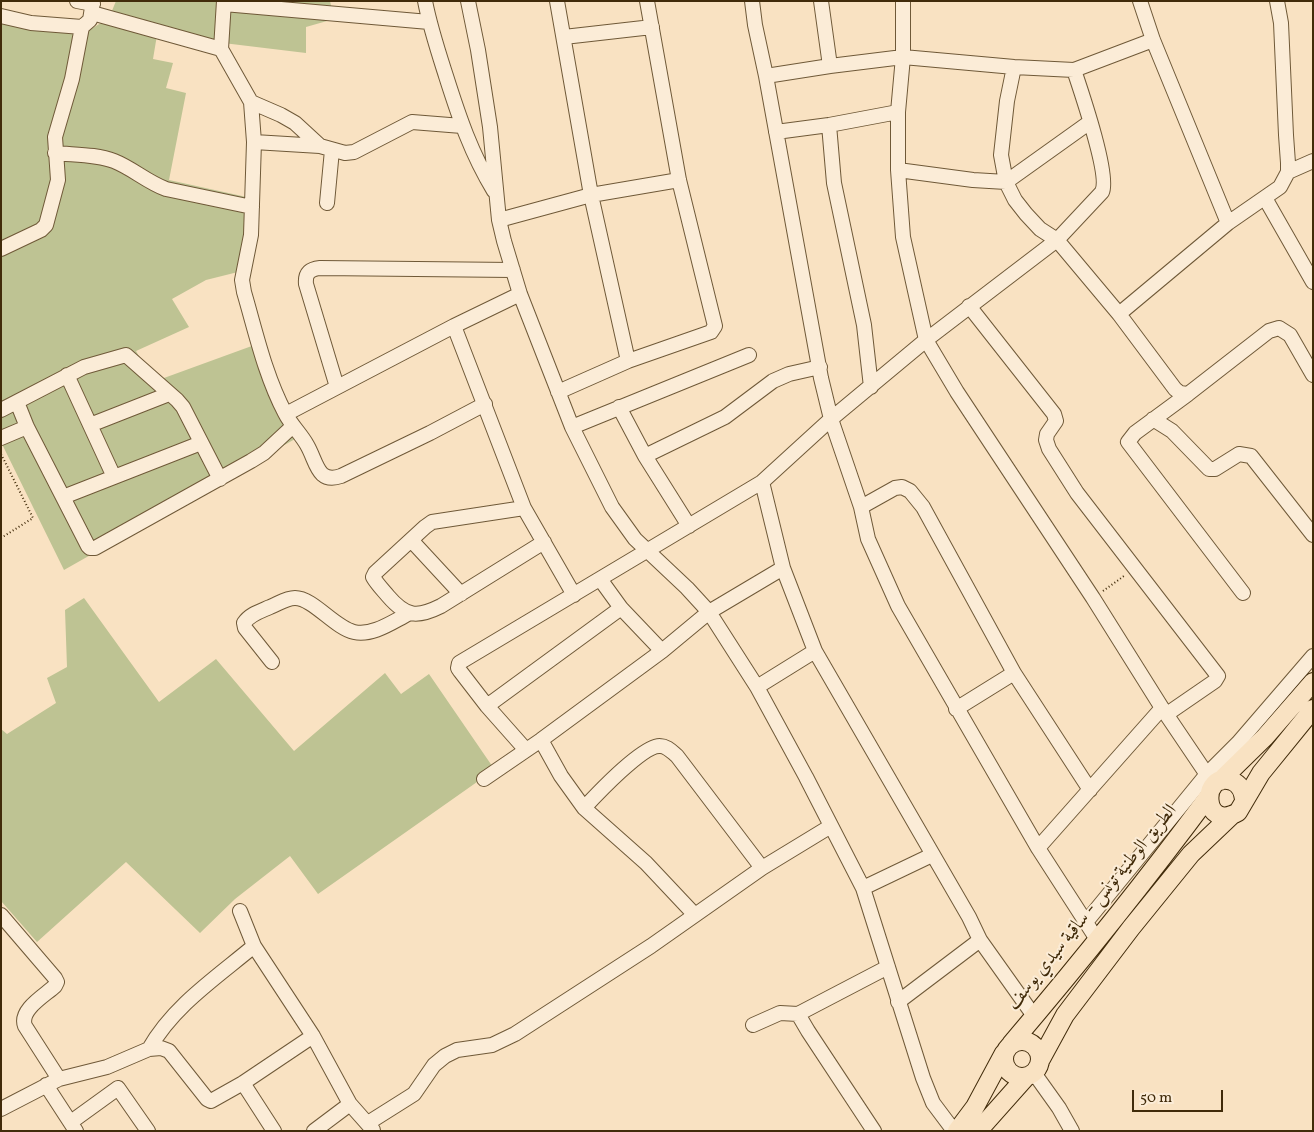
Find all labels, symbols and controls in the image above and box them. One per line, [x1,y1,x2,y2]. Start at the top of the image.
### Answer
street label: الطريق الوطنية تونس - ساقية سيدي يوسف [1003,801,1183,1015]
scale bar [1134,1080,1225,1112]
text: 50 m [1140,1088,1172,1109]

